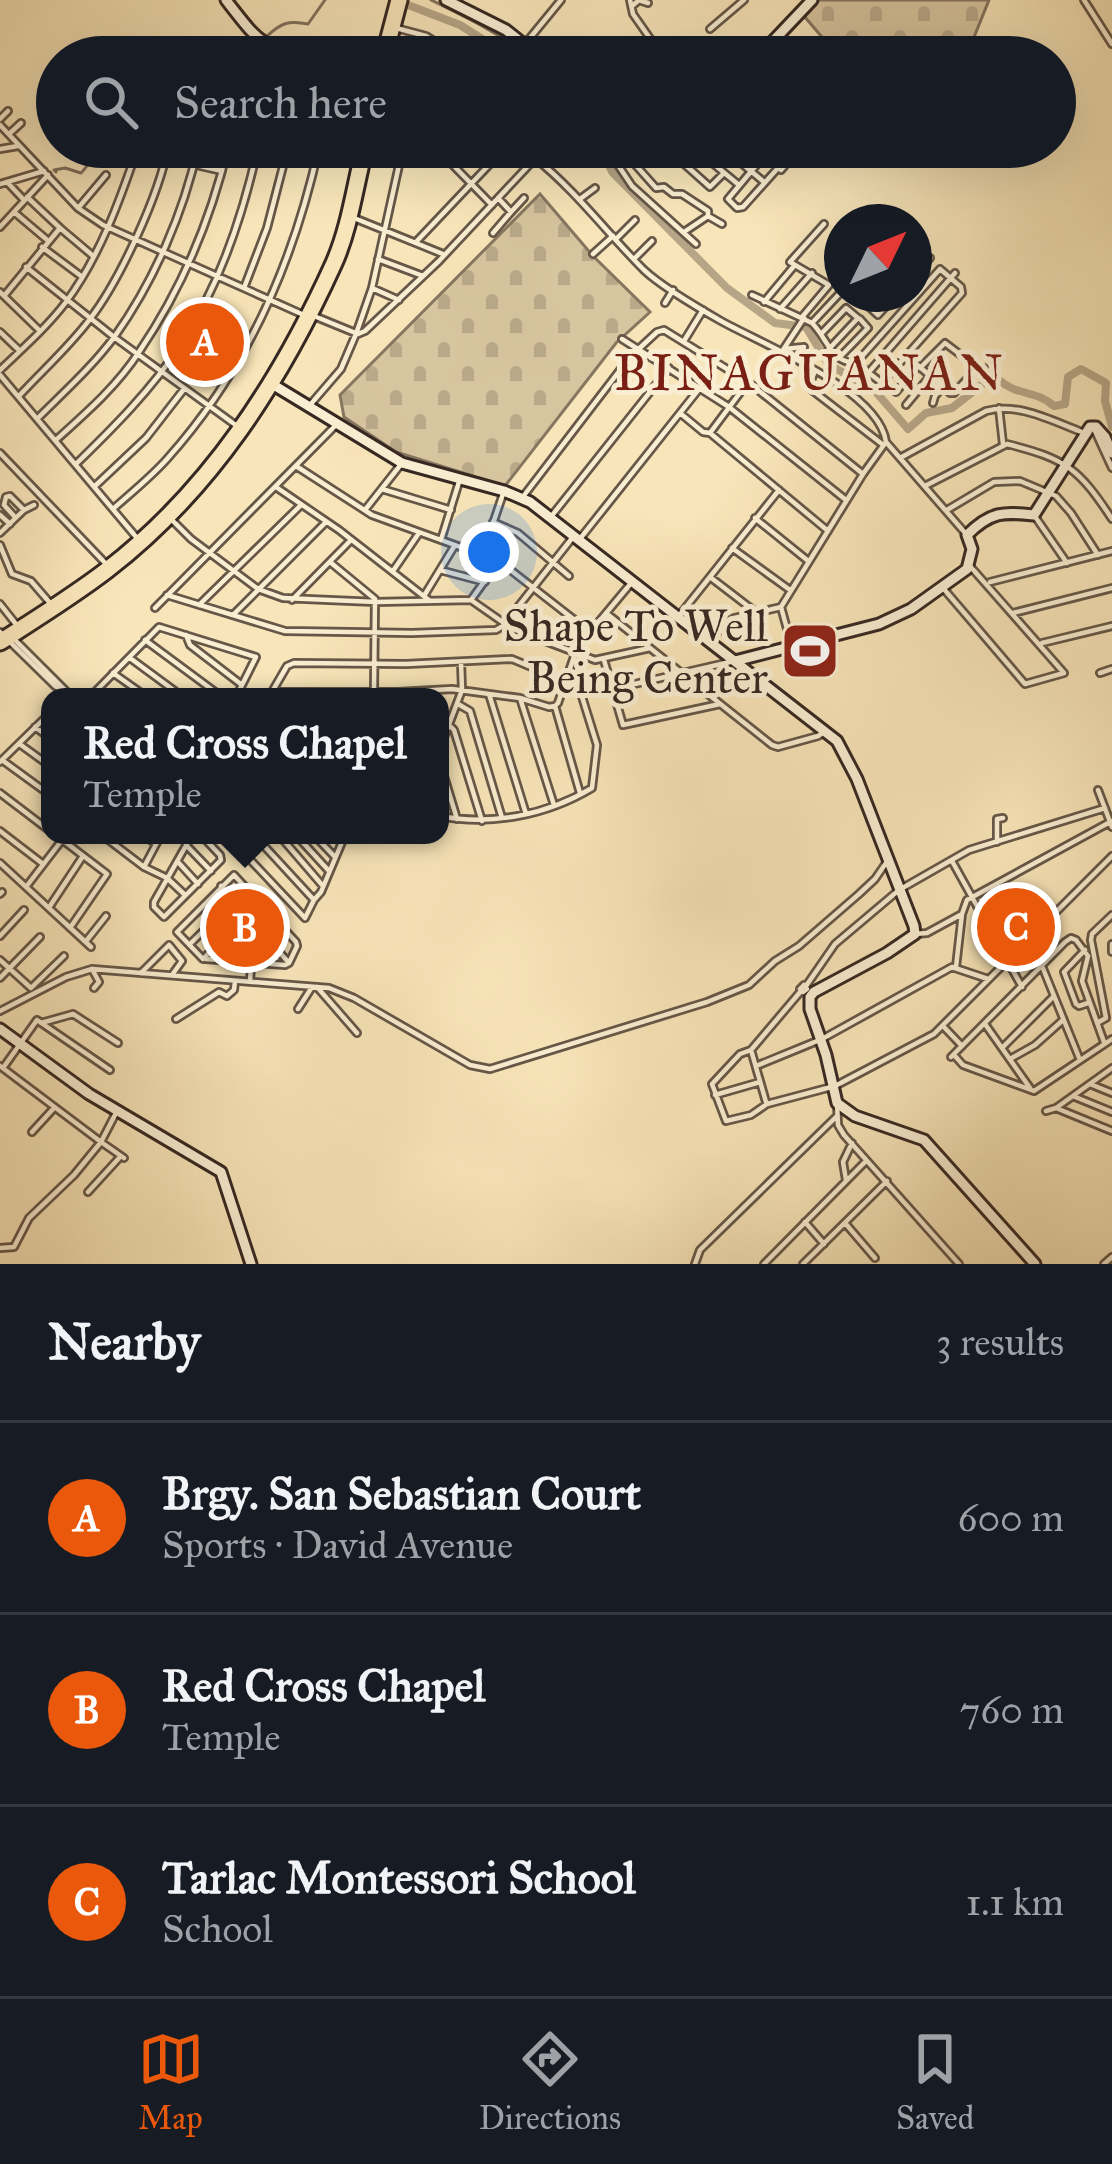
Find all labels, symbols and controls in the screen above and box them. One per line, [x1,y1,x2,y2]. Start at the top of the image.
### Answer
search box [36,36,1076,168]
icon: search [78,69,144,135]
text: Search here [174,75,387,130]
north arrow [824,204,932,312]
pin: A [166,297,244,387]
district label: BINAGUANAN [614,342,1006,404]
your location [459,522,519,582]
place label: Shape To Well Being Center [503,598,769,705]
sports icon: Shape To Well Being Center [779,620,841,682]
popup [41,688,449,844]
text: Red Cross Chapel [83,715,407,770]
text: Temple [83,770,202,818]
pin: C [977,882,1055,972]
pin: B [206,883,284,973]
text: Nearby [48,1311,200,1373]
text: 3 results [936,1318,1064,1366]
text: Brgy. San Sebastian Court [162,1466,641,1521]
text: A [74,1494,100,1542]
text: 600 m [957,1494,1064,1542]
text: Sports · David Avenue [162,1521,513,1569]
text: Red Cross Chapel [162,1658,485,1713]
text: B [74,1686,100,1734]
text: 760 m [959,1686,1064,1734]
text: Temple [162,1713,281,1761]
text: Tarlac Montessori School [162,1850,636,1905]
text: C [74,1878,100,1926]
text: 1.1 km [966,1878,1064,1926]
text: School [162,1905,273,1953]
tab: Map [138,2026,204,2138]
tab: Directions [479,2026,621,2138]
tab: Saved [896,2026,974,2138]

